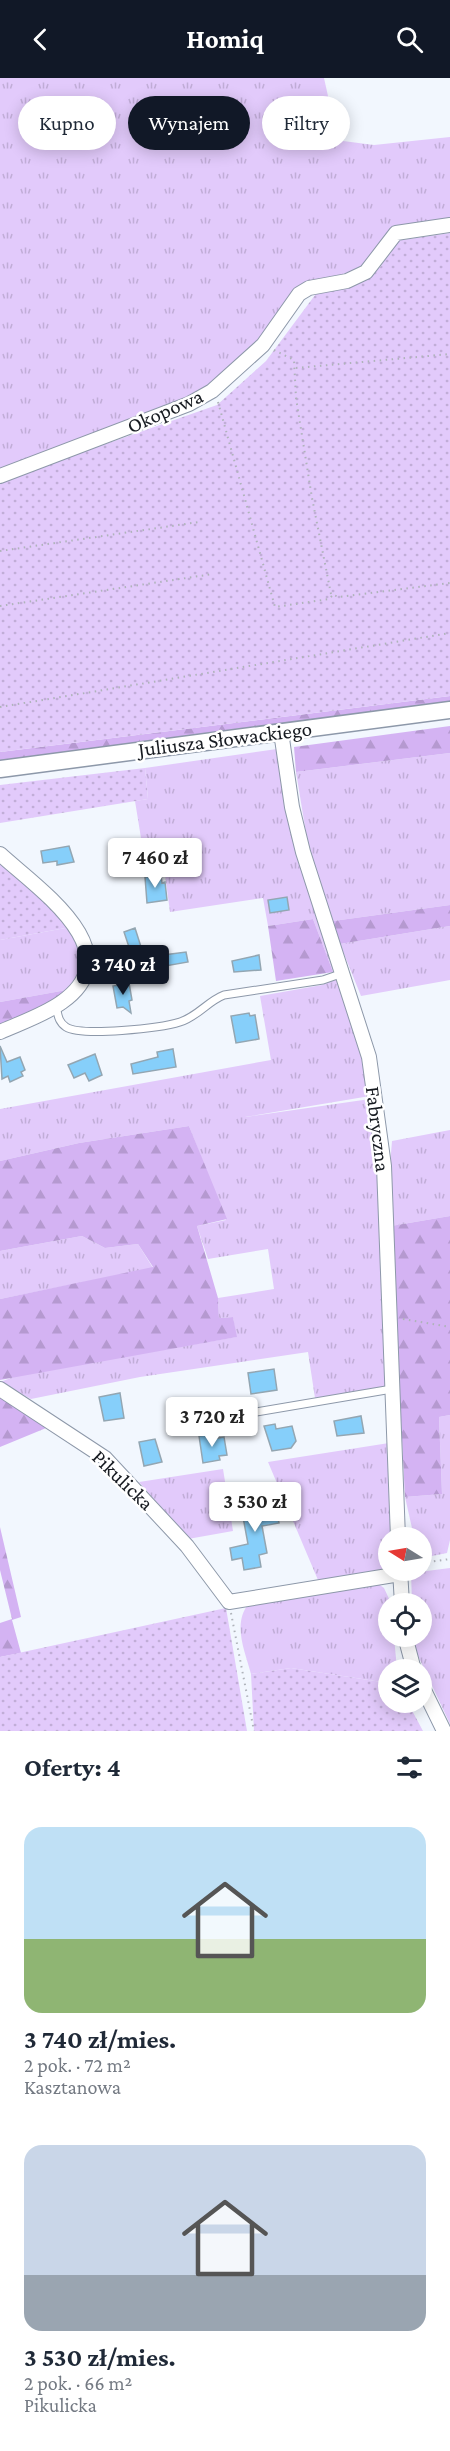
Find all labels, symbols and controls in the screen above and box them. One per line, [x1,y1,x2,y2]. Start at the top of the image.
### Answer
icon: back [24,23,57,56]
icon: search [393,23,426,56]
text: Homiq [186,24,264,54]
chip: Kupno [18,96,116,150]
chip: Wynajem [128,96,250,150]
chip: Filtry [262,96,350,150]
street label: Okopowa [123,383,207,438]
street label: Juliusza Słowackiego [135,716,313,762]
pin: 7 460 zł [93,838,217,889]
text: 7 460 zł [122,846,188,868]
pin: 3 740 zł [61,945,185,996]
text: 3 740 zł [91,953,155,975]
street label: Fabryczna [361,1085,395,1173]
pin: 3 720 zł [150,1397,274,1448]
text: 3 720 zł [180,1405,244,1427]
street label: Pikulicka [87,1445,159,1515]
pin: 3 530 zł [193,1482,317,1533]
text: 3 530 zł [223,1490,287,1512]
north arrow [378,1527,432,1581]
map controls [378,1527,432,1713]
button: locate [378,1593,432,1647]
button: layers [378,1659,432,1713]
icon: filters [393,1751,426,1784]
text: Oferty: 4 [24,1753,121,1782]
icon: home [171,1866,279,1974]
text: 3 740 zł/mies. [24,2025,176,2054]
text: 2 pok. · 72 m² [24,2054,131,2076]
text: Kasztanowa [24,2076,121,2098]
icon: home [171,2184,279,2292]
text: 3 530 zł/mies. [24,2343,176,2372]
text: 2 pok. · 66 m² [24,2372,132,2394]
text: Pikulicka [24,2394,97,2416]

